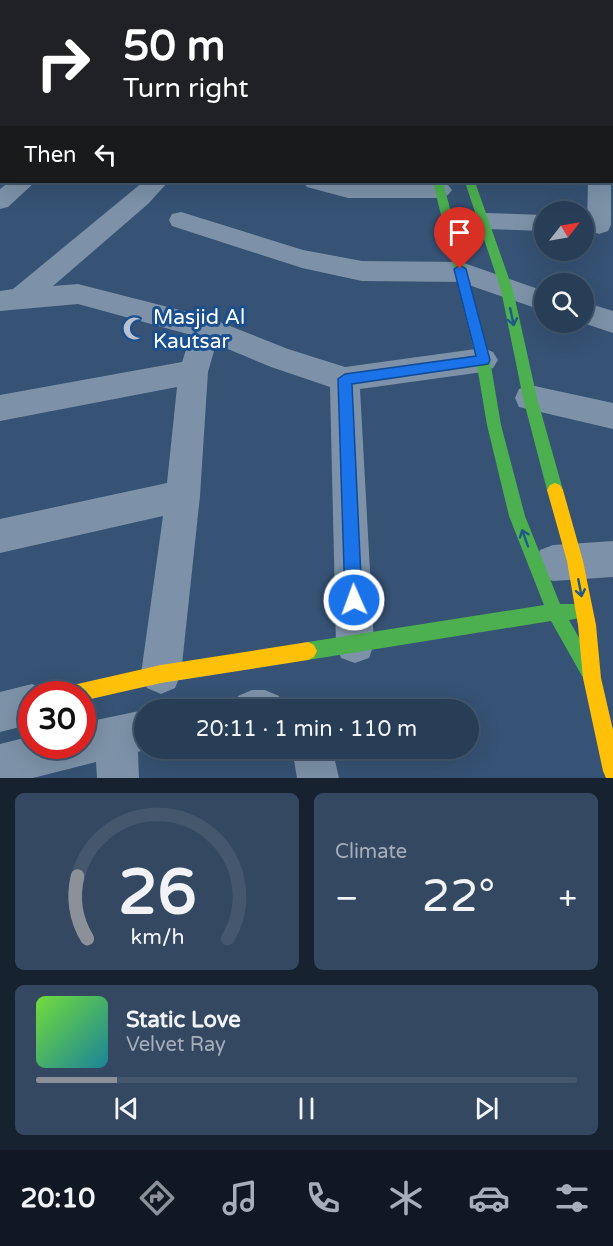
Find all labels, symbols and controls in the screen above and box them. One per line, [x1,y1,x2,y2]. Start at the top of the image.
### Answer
text: 50 m [123,21,225,72]
icon: right [24,24,102,102]
text: Turn right [123,72,249,105]
icon: left [89,138,122,171]
text: Then [24,142,77,168]
north arrow [534,201,594,261]
map controls [534,201,594,333]
pin [434,207,485,269]
icon: arrive [443,216,476,249]
button: search [534,273,594,333]
place label: Masjid Al Kautsar [153,305,245,354]
one-way arrow [507,308,519,327]
mosque icon: Masjid Al Kautsar [122,316,148,342]
one-way arrow [519,529,530,548]
position arrow [322,568,386,632]
one-way arrow [575,578,586,597]
speed limit sign: 30 [18,681,96,759]
text: 20:11 · 1 min · 110 m [196,716,417,742]
text: Climate [335,840,407,864]
text: 26 [118,856,196,931]
text: 22° [422,870,495,924]
text: − [335,879,359,918]
text: + [558,879,577,918]
text: km/h [130,924,184,950]
text: Static Love [126,1007,241,1033]
text: Velvet Ray [126,1033,226,1057]
icon: previous [110,1092,143,1125]
icon: pause [290,1092,323,1125]
icon: next [470,1092,503,1125]
icon: directions [136,1177,178,1219]
icon: music [219,1177,261,1219]
icon: phone [302,1177,344,1219]
icon: climate [385,1177,427,1219]
icon: car [468,1177,510,1219]
icon: filters [551,1177,593,1219]
text: 20:10 [20,1182,95,1215]

